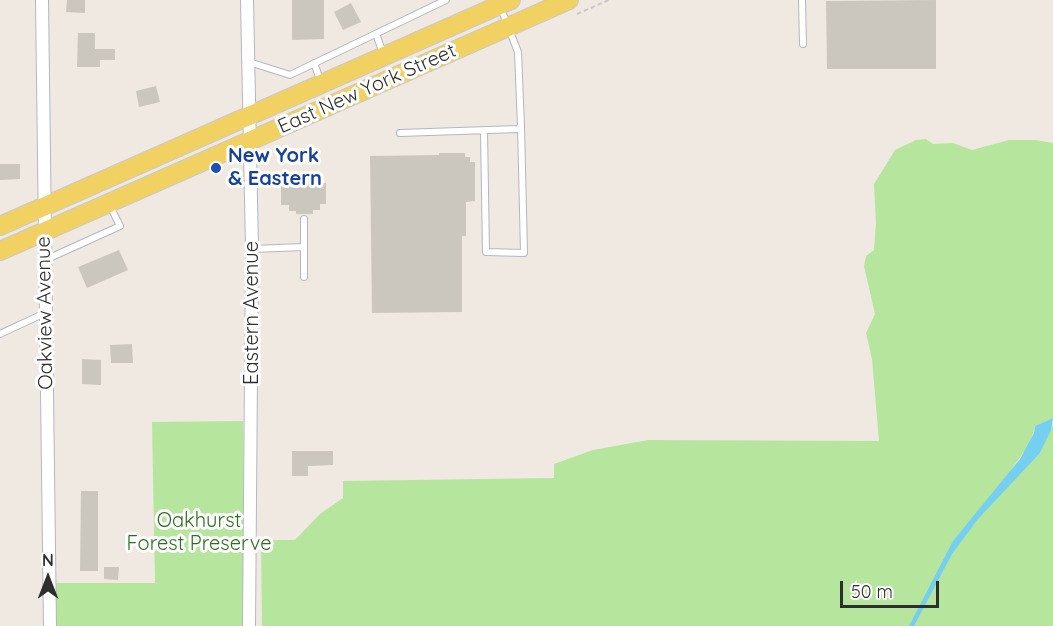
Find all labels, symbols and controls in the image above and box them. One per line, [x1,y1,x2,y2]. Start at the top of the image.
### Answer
street label: East New York Street [274,39,460,139]
place label: New York & Eastern [228,144,322,191]
marker: New York & Eastern [209,161,223,175]
street label: Oakview Avenue [32,236,58,390]
street label: Eastern Avenue [240,241,264,385]
park label: Oakhurst Forest Preserve [127,509,271,556]
north arrow [18,548,78,608]
text: N [42,550,54,570]
scale bar [843,569,942,607]
text: 50 m [851,580,893,603]

